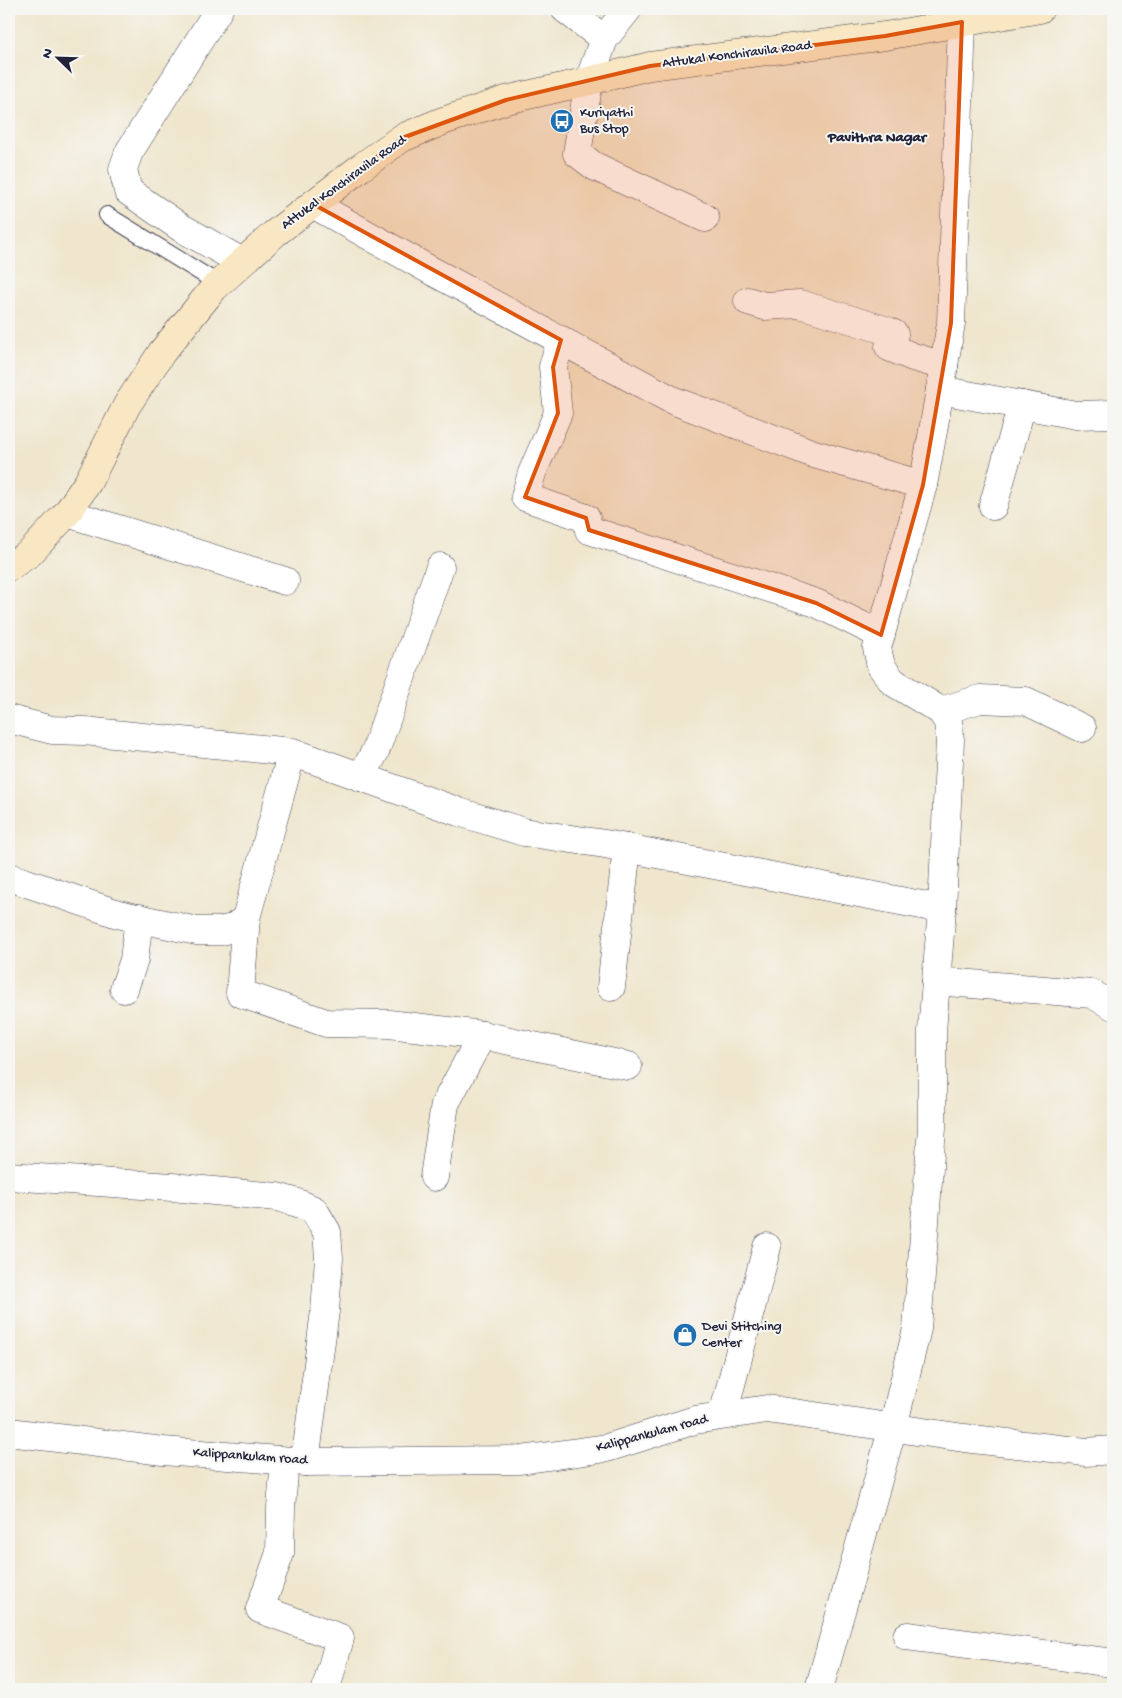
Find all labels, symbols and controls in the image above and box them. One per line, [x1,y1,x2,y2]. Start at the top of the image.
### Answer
north arrow [32,32,82,82]
street label: Attukal Konchiravila Road [661,37,814,73]
text: N [39,46,58,61]
place label: Kuriyathi Bus Stop [579,105,633,138]
bus stop icon: Kuriyathi Bus Stop [549,108,575,134]
district label: Pavithra Nagar [827,129,928,147]
street label: Attukal Konchiravila Road [278,131,411,234]
place label: Devi Stitching Center [701,1319,782,1352]
shop icon: Devi Stitching Center [672,1322,698,1348]
street label: Kalippankulam road [594,1410,711,1457]
street label: Kalippankulam road [192,1445,310,1470]

